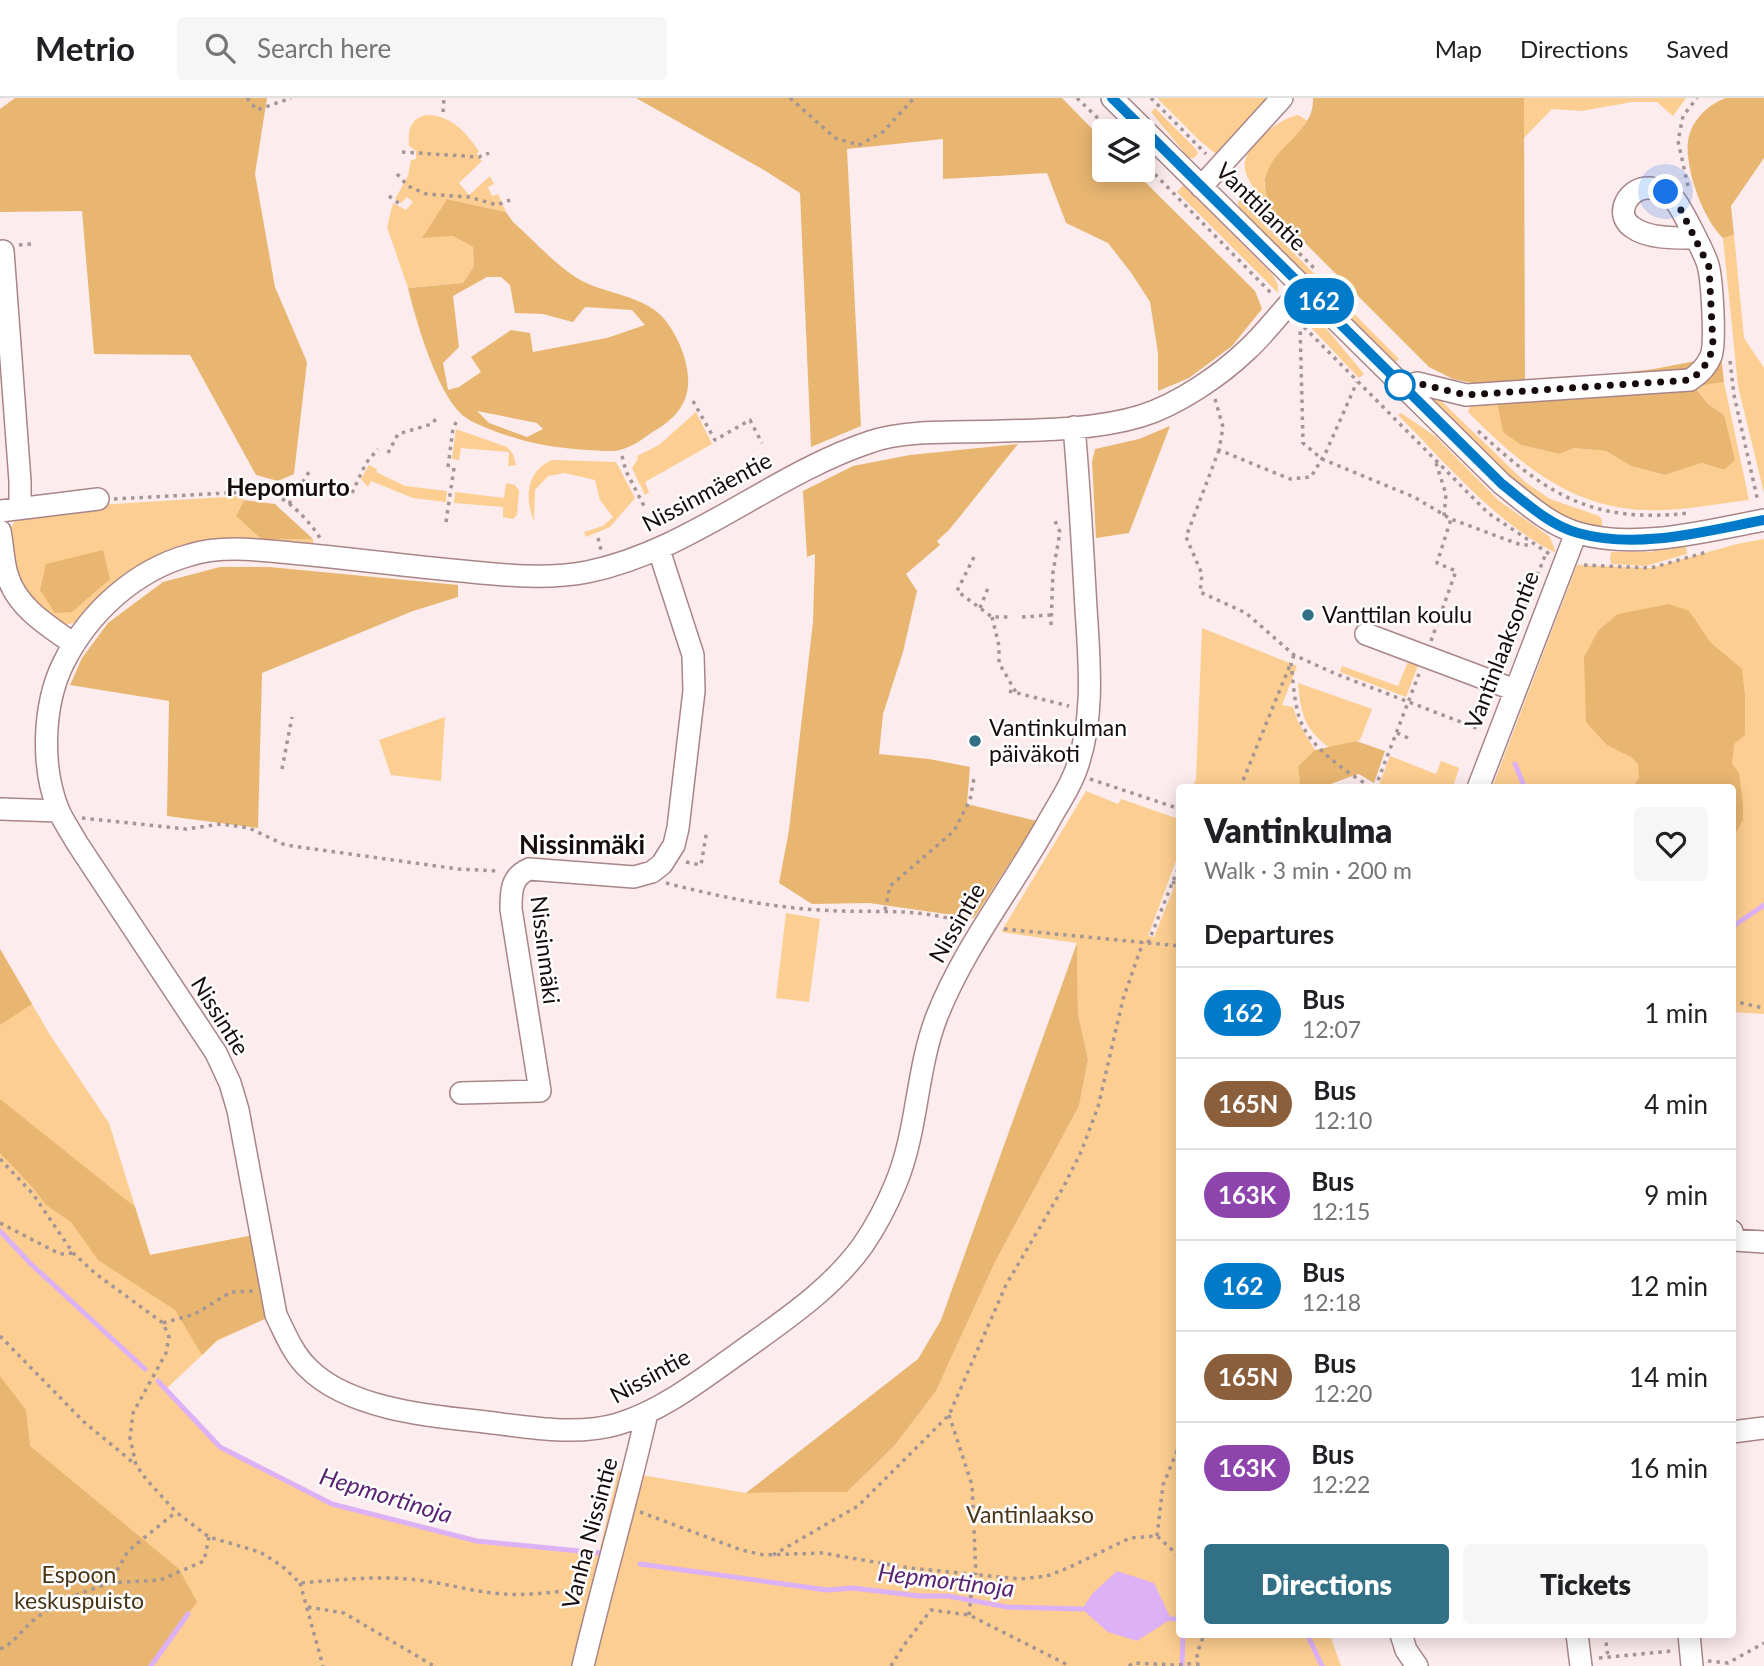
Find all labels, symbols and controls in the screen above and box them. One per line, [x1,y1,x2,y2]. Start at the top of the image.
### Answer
search box [177,17,667,80]
text: Metrio [35,28,135,68]
icon: search [201,29,239,67]
text: Search here [257,32,391,64]
text: Map [1435,34,1482,63]
text: Directions [1520,34,1628,63]
text: Saved [1666,34,1729,63]
map controls [1092,119,1155,182]
button: layers [1092,119,1155,182]
street label: Vanttilantie [1211,156,1313,256]
your location [1648,174,1683,209]
line badge: 162 [1279,278,1359,324]
text: 162 [1298,286,1340,315]
unlabelled marker [1385,370,1415,400]
street label: Nissinmäentie [637,445,776,537]
district label: Hepomurto [226,472,350,501]
street label: Vantinlaaksontie [1458,567,1544,733]
place label: Vanttilan koulu [1322,600,1472,628]
marker: Vanttilan koulu [1300,607,1316,623]
place label: Vantinkulman päiväkoti [989,713,1127,767]
marker: Vantinkulman päiväkoti [967,733,983,749]
button: heart [1634,807,1708,881]
text: Vantinkulma [1204,810,1392,850]
district label: Nissinmäki [519,828,645,860]
text: Walk · 3 min · 200 m [1204,856,1412,884]
street label: Nissintie [922,878,990,967]
street label: Nissinmäki [525,894,567,1006]
text: Departures [1204,918,1334,950]
street label: Nissintie [186,971,256,1060]
text: Bus [1302,983,1345,1015]
text: 1 min [1644,997,1708,1029]
text: 162 [1222,998,1263,1027]
text: 12:07 [1302,1015,1361,1043]
text: Bus [1313,1074,1356,1106]
text: 4 min [1644,1088,1708,1120]
text: 165N [1218,1089,1278,1118]
text: 12:10 [1313,1106,1372,1134]
text: Bus [1311,1165,1354,1197]
text: 9 min [1644,1179,1708,1211]
text: 163K [1218,1180,1276,1209]
text: 12:15 [1311,1197,1370,1225]
text: Bus [1302,1256,1345,1288]
text: 12 min [1629,1270,1708,1302]
text: 162 [1222,1271,1263,1300]
text: 12:18 [1302,1288,1361,1316]
street label: Nissintie [605,1342,694,1409]
text: Bus [1313,1347,1356,1379]
text: 14 min [1629,1361,1708,1393]
text: 165N [1218,1362,1278,1391]
text: 12:20 [1313,1379,1372,1407]
text: Bus [1311,1438,1354,1470]
text: 16 min [1629,1452,1708,1484]
text: 163K [1218,1453,1276,1482]
street label: Vanha Nissintie [555,1454,623,1612]
water label: Hepmortinoja [317,1461,456,1528]
text: 12:22 [1311,1470,1370,1498]
park label: Vantinlaakso [966,1500,1094,1528]
button: Directions [1204,1544,1449,1624]
button: Tickets [1463,1544,1708,1624]
water label: Hepmortinoja [876,1557,1016,1602]
park label: Espoon keskuspuisto [14,1560,144,1614]

